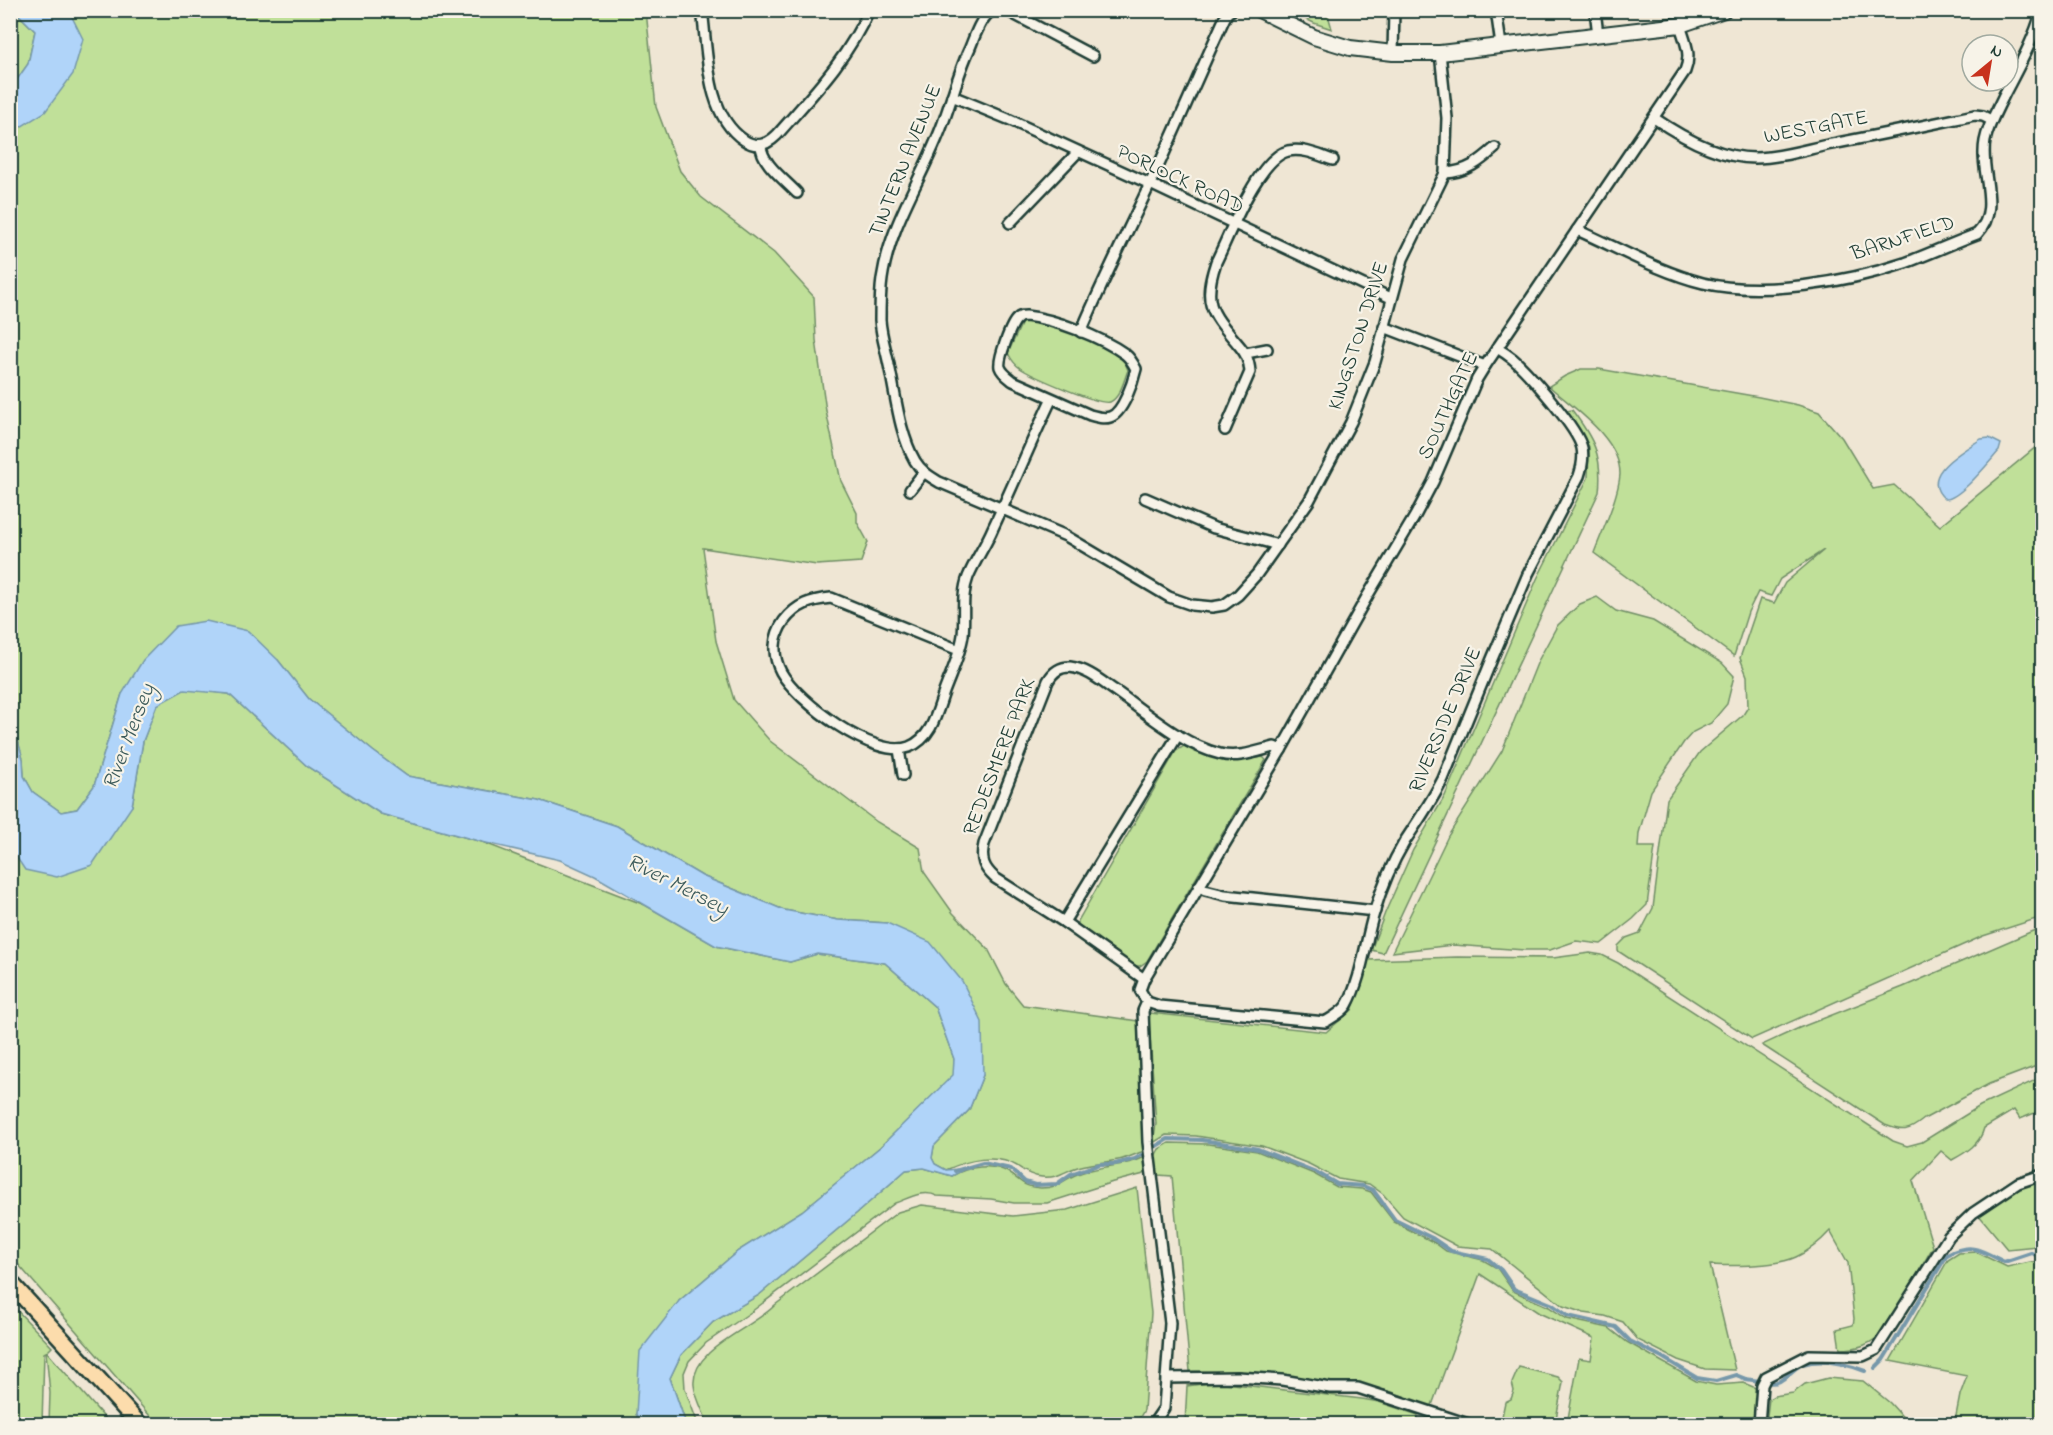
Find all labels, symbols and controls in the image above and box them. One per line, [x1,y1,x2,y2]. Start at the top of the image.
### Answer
north arrow [1960,33,2020,93]
text: N [1986,39,2007,65]
street label: TINTERN AVENUE [862,80,950,242]
street label: WESTGATE [1761,103,1871,153]
street label: PORLOCK ROAD [1111,137,1249,223]
street label: BARNFIELD [1846,208,1959,270]
street label: KINGSTON DRIVE [1321,258,1397,414]
street label: SOUTHGATE [1411,347,1487,465]
street label: RIVERSIDE DRIVE [1402,642,1490,798]
street label: REDESMERE PARK [956,673,1044,840]
water label: River Mersey [95,679,165,794]
water label: River Mersey [620,847,734,926]

